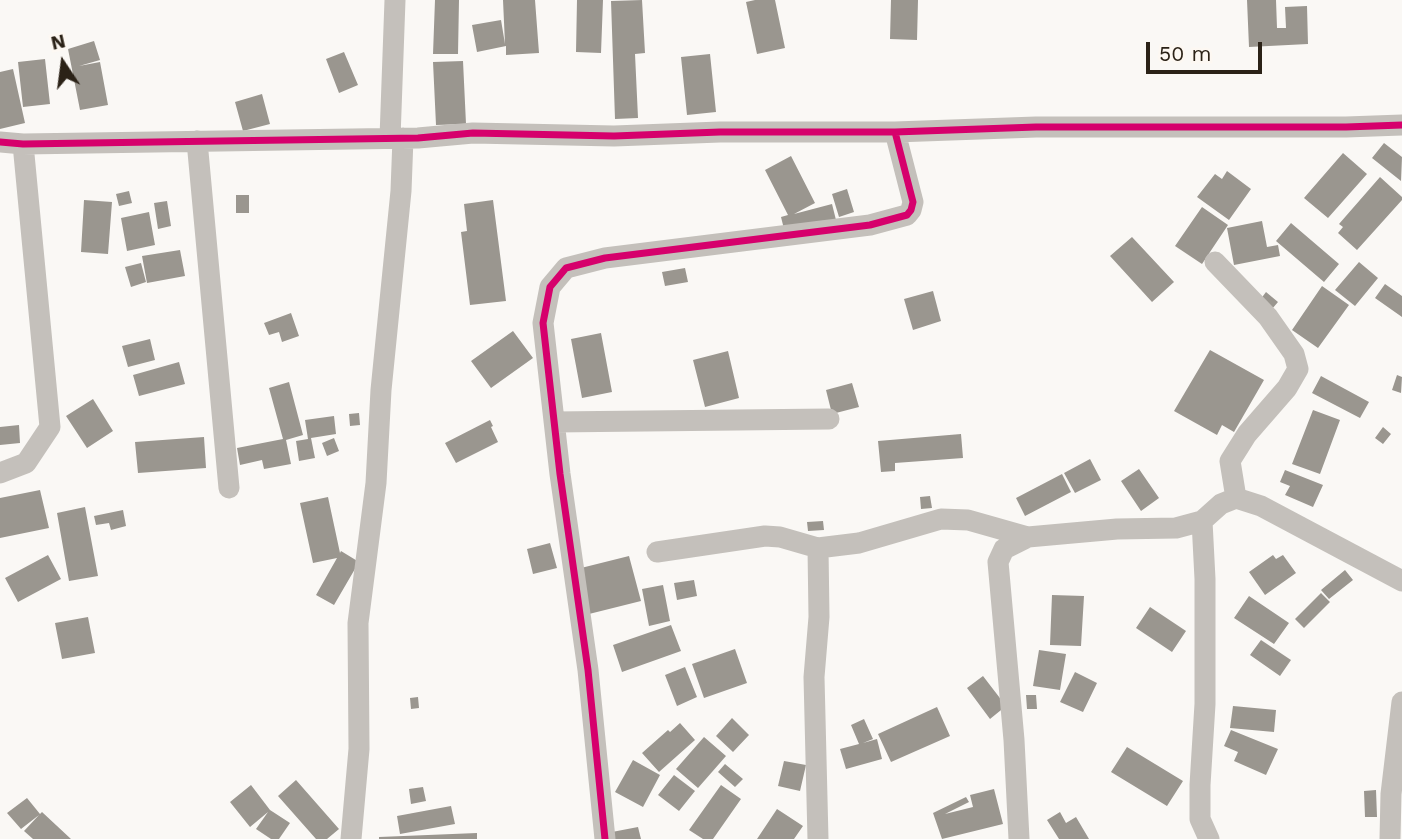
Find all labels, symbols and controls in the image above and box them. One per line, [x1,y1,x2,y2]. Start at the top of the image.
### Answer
north arrow [28,28,98,98]
scale bar [1150,28,1266,72]
text: N [49,29,68,55]
text: 50 m [1159,41,1211,66]

